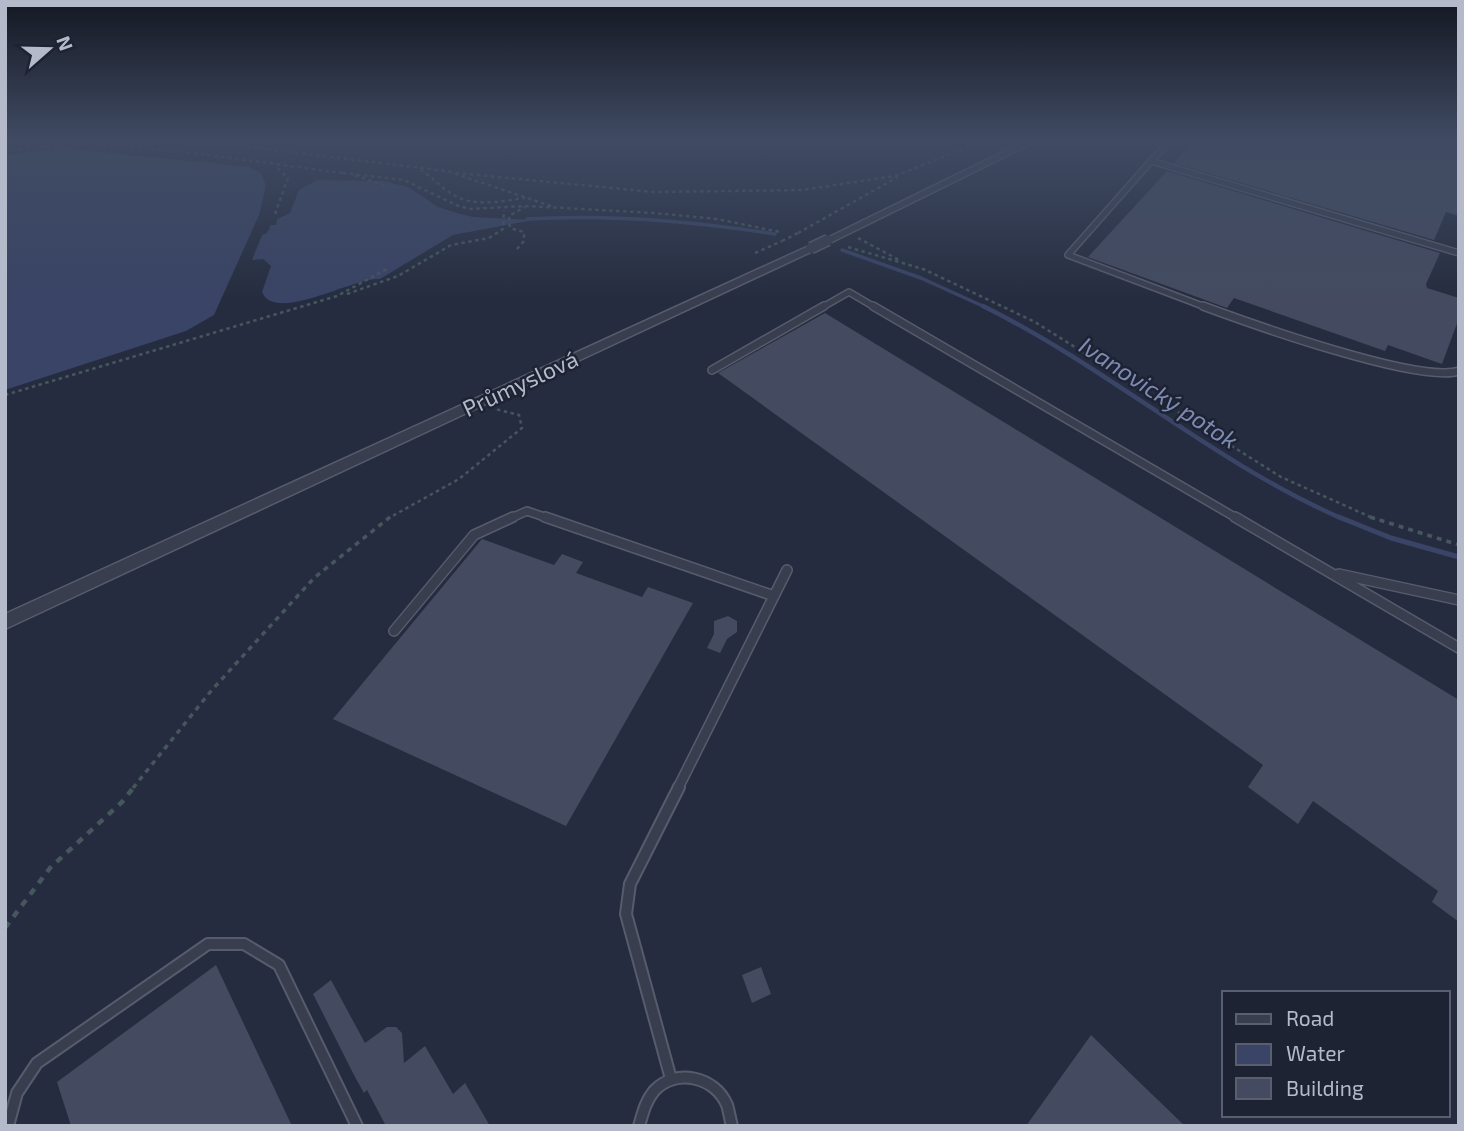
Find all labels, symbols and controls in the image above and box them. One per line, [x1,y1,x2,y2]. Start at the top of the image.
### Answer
north arrow [14,14,84,84]
text: N [52,33,79,53]
water label: Ivanovický potok [1074,330,1244,454]
street label: Průmyslová [458,344,582,422]
legend [1222,991,1450,1117]
text: Road [1286,1005,1334,1030]
text: Water [1286,1040,1345,1065]
text: Building [1286,1075,1364,1100]

